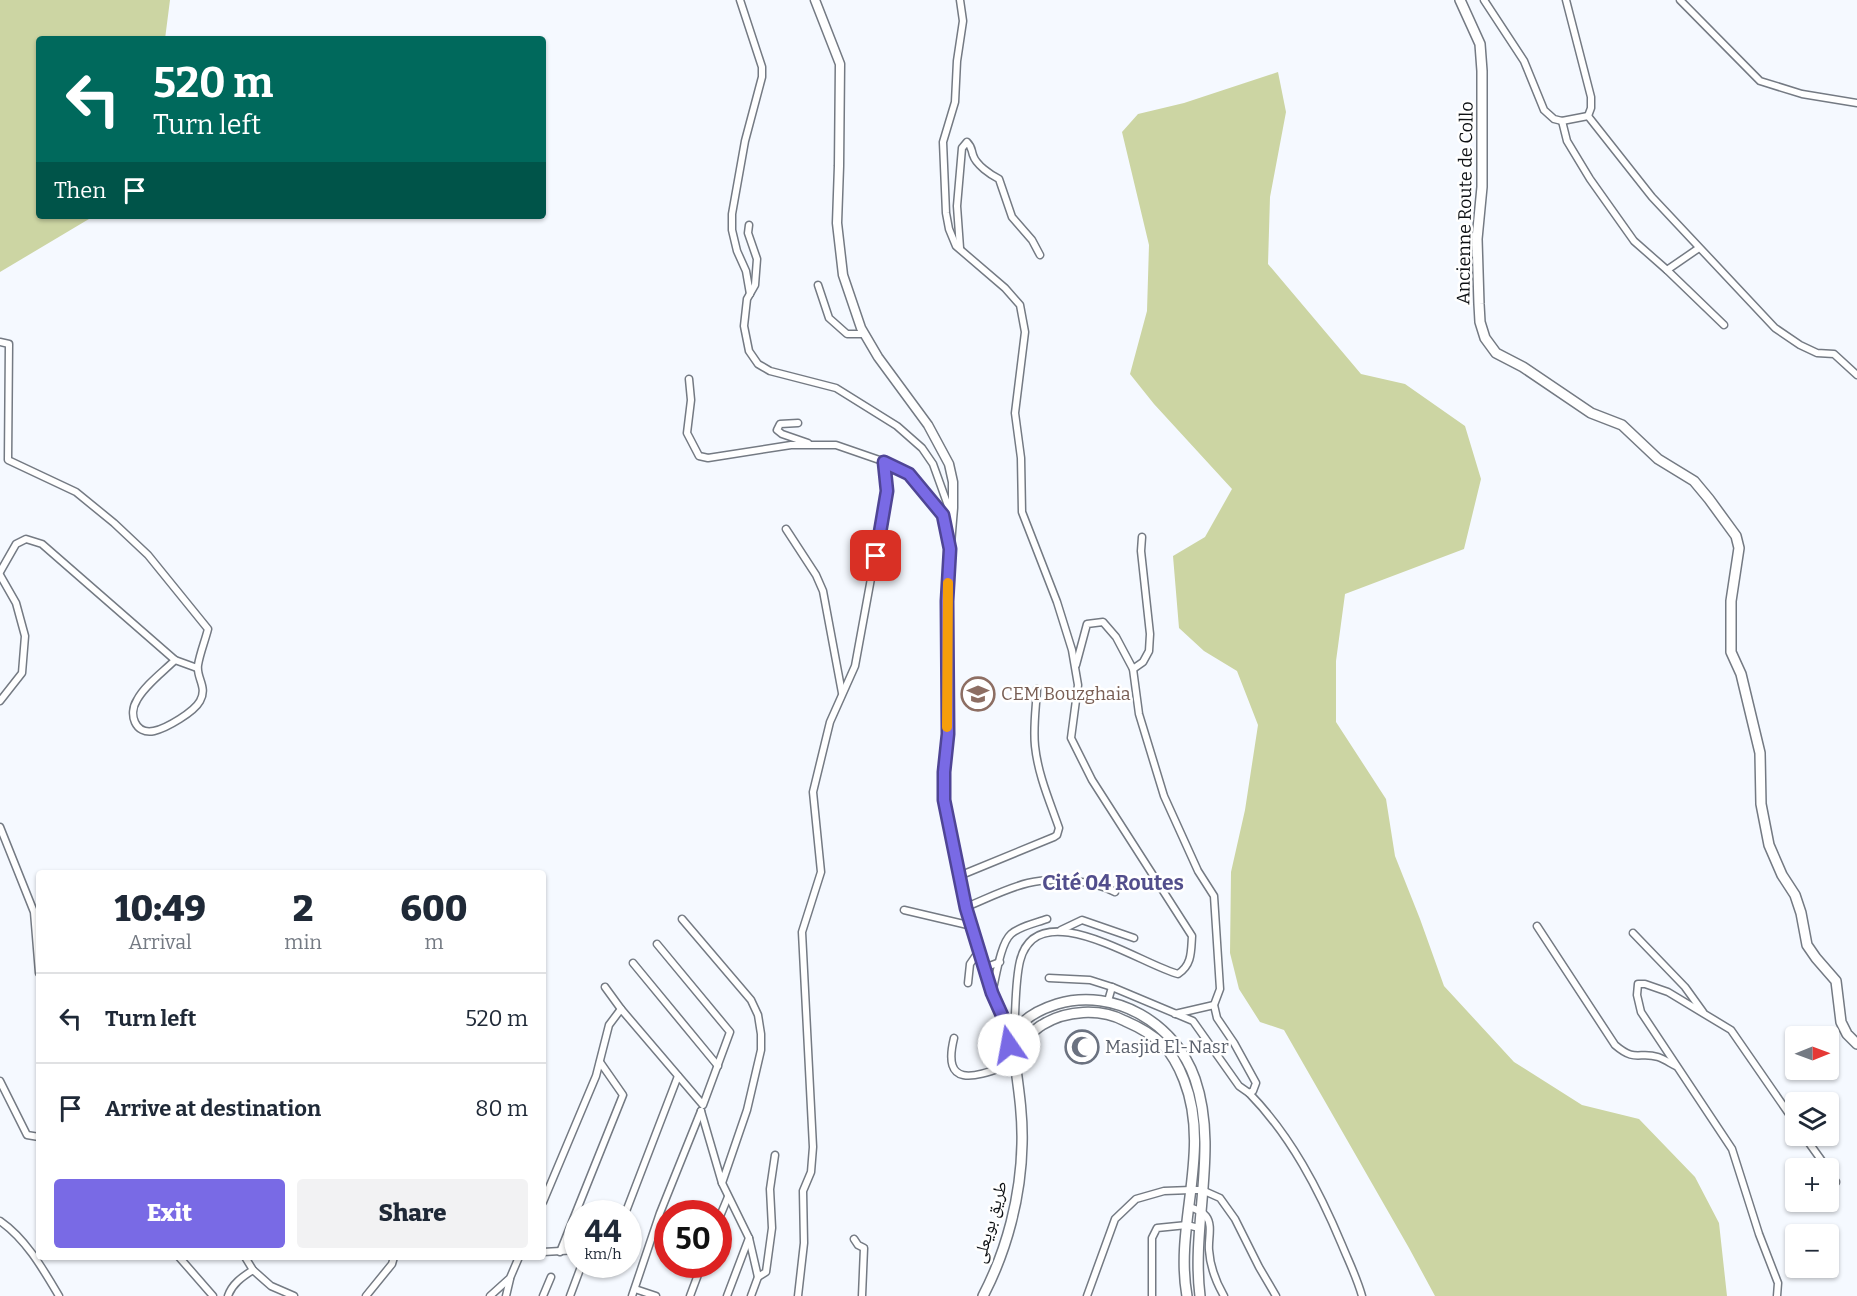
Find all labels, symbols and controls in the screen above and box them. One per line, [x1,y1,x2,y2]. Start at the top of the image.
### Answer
text: 520 m [153,58,273,108]
icon: left [54,60,132,138]
street label: Ancienne Route de Collo [1452,101,1478,305]
text: Turn left [153,109,261,141]
icon: arrive [118,174,151,207]
text: Then [54,177,106,204]
pin [850,530,901,581]
icon: arrive [859,539,892,572]
school or university icon: CEM Bouzghaia [960,676,996,712]
place label: CEM Bouzghaia [1001,683,1131,705]
district label: Cité 04 Routes [1042,870,1184,896]
text: 10:49 [115,887,206,931]
text: 2 [293,887,313,931]
text: 600 [401,887,467,931]
text: Arrival [128,930,192,954]
text: min [284,930,322,954]
text: m [424,930,444,954]
icon: left [54,1002,87,1035]
text: Turn left [105,1005,197,1032]
text: 520 m [465,1005,528,1032]
position arrow [977,1013,1041,1077]
north arrow [1785,1026,1839,1080]
map controls [1785,1026,1839,1278]
mosque icon: Masjid El-Nasr [1064,1029,1100,1065]
place label: Masjid El-Nasr [1105,1036,1229,1058]
icon: arrive [54,1092,87,1125]
button: layers [1785,1092,1839,1146]
text: Arrive at destination [105,1095,321,1122]
text: 80 m [475,1095,528,1122]
button: + [1785,1158,1839,1212]
street label: طريق بويعلى [968,1178,1012,1266]
button: Exit [54,1179,285,1248]
button: Share [297,1179,528,1248]
speed limit sign: 50 [654,1200,732,1278]
text: 44 [585,1214,621,1250]
button: − [1785,1224,1839,1278]
text: km/h [584,1245,622,1263]

